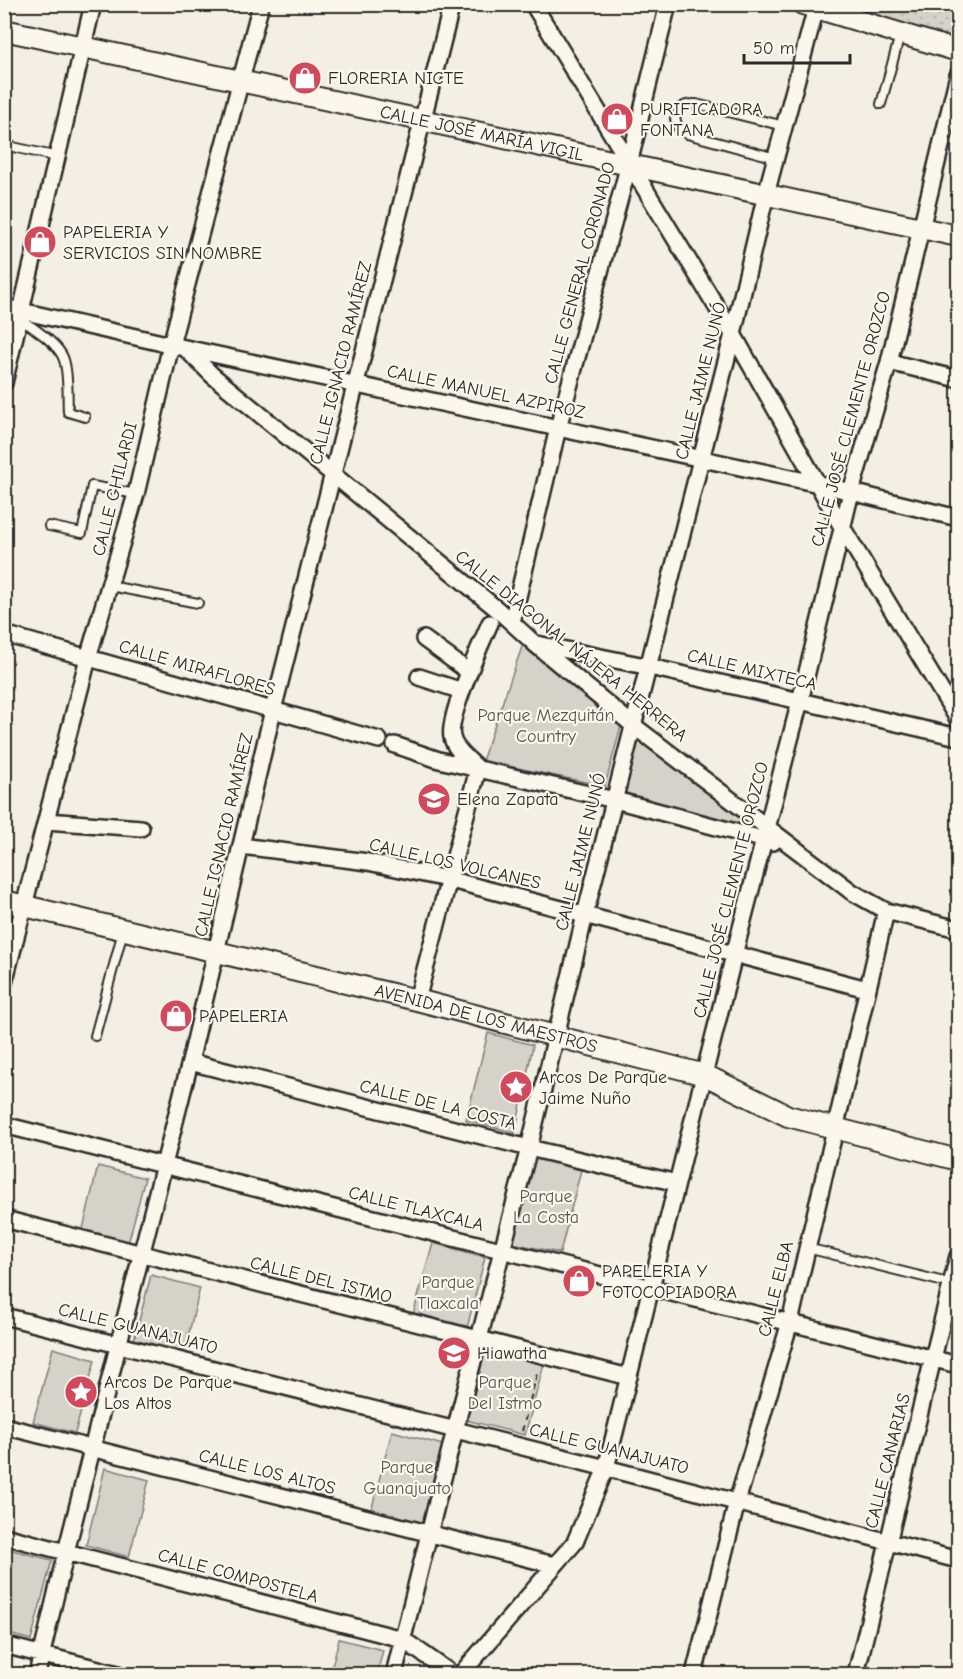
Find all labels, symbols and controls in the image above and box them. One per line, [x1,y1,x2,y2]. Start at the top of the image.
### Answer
scale bar [744,27,850,65]
text: 50 m [753,38,795,59]
shop icon: FLORERIA NICTE [287,60,323,96]
place label: FLORERIA NICTE [328,68,464,89]
place label: PURIFICADORA FONTANA [640,99,763,141]
street label: CALLE JOSÉ MARÍA VIGIL [378,101,586,165]
shop icon: PURIFICADORA FONTANA [599,101,635,137]
street label: CALLE GENERAL CORONADO [540,160,620,386]
place label: PAPELERIA Y SERVICIOS SIN NOMBRE [63,222,262,264]
shop icon: PAPELERIA Y SERVICIOS SIN NOMBRE [22,224,58,260]
street label: CALLE IGNACIO RAMÍREZ [305,259,377,467]
street label: CALLE JOSÉ CLEMENTE OROZCO [806,289,895,549]
street label: CALLE JAIME NUNÓ [670,300,731,462]
street label: CALLE MANUEL AZPIROZ [385,361,588,423]
street label: CALLE GHILARDI [88,420,142,558]
street label: CALLE DIAGONAL NÁJERA HERRERA [451,545,692,746]
street label: CALLE MIRAFLORES [116,636,278,700]
street label: CALLE MIXTECA [685,645,819,695]
park label: Parque Mezquitán Country [478,705,614,747]
street label: CALLE IGNACIO RAMÍREZ [189,730,258,939]
street label: CALLE JOSÉ CLEMENTE OROZCO [688,759,773,1020]
street label: CALLE JAIME NUNÓ [550,771,611,933]
school or university icon: Elena Zapata [416,781,452,817]
place label: Elena Zapata [457,789,559,810]
street label: CALLE LOS VOLCANES [367,834,543,894]
street label: AVENIDA DE LOS MAESTROS [372,980,600,1057]
shop icon: PAPELERIA [158,998,194,1034]
place label: PAPELERIA [199,1006,288,1027]
place label: Arcos De Parque Jaime Nuño [539,1067,667,1109]
place icon: Arcos De Parque Jaime Nuño [498,1069,534,1105]
street label: CALLE DE LA COSTA [357,1075,519,1135]
street label: CALLE TLAXCALA [346,1182,486,1236]
park label: Parque La Costa [513,1186,579,1228]
street label: CALLE ELBA [754,1239,798,1339]
street label: CALLE DEL ISTMO [248,1252,394,1308]
place label: PAPELERIA Y FOTOCOPIADORA [602,1261,737,1303]
shop icon: PAPELERIA Y FOTOCOPIADORA [561,1263,597,1299]
park label: Parque Tlaxcala [417,1272,479,1314]
street label: CALLE GUANAJUATO [56,1299,220,1359]
school or university icon: Hiawatha [436,1335,472,1371]
place label: Hiawatha [477,1343,547,1364]
place label: Arcos De Parque Los Altos [104,1372,232,1414]
park label: Parque Del Istmo [468,1372,542,1414]
place icon: Arcos De Parque Los Altos [63,1374,99,1410]
street label: CALLE CANARIAS [861,1391,915,1531]
street label: CALLE GUANAJUATO [527,1419,691,1479]
street label: CALLE LOS ALTOS [197,1445,338,1499]
park label: Parque Guanajuato [363,1457,451,1499]
street label: CALLE COMPOSTELA [155,1544,321,1608]

